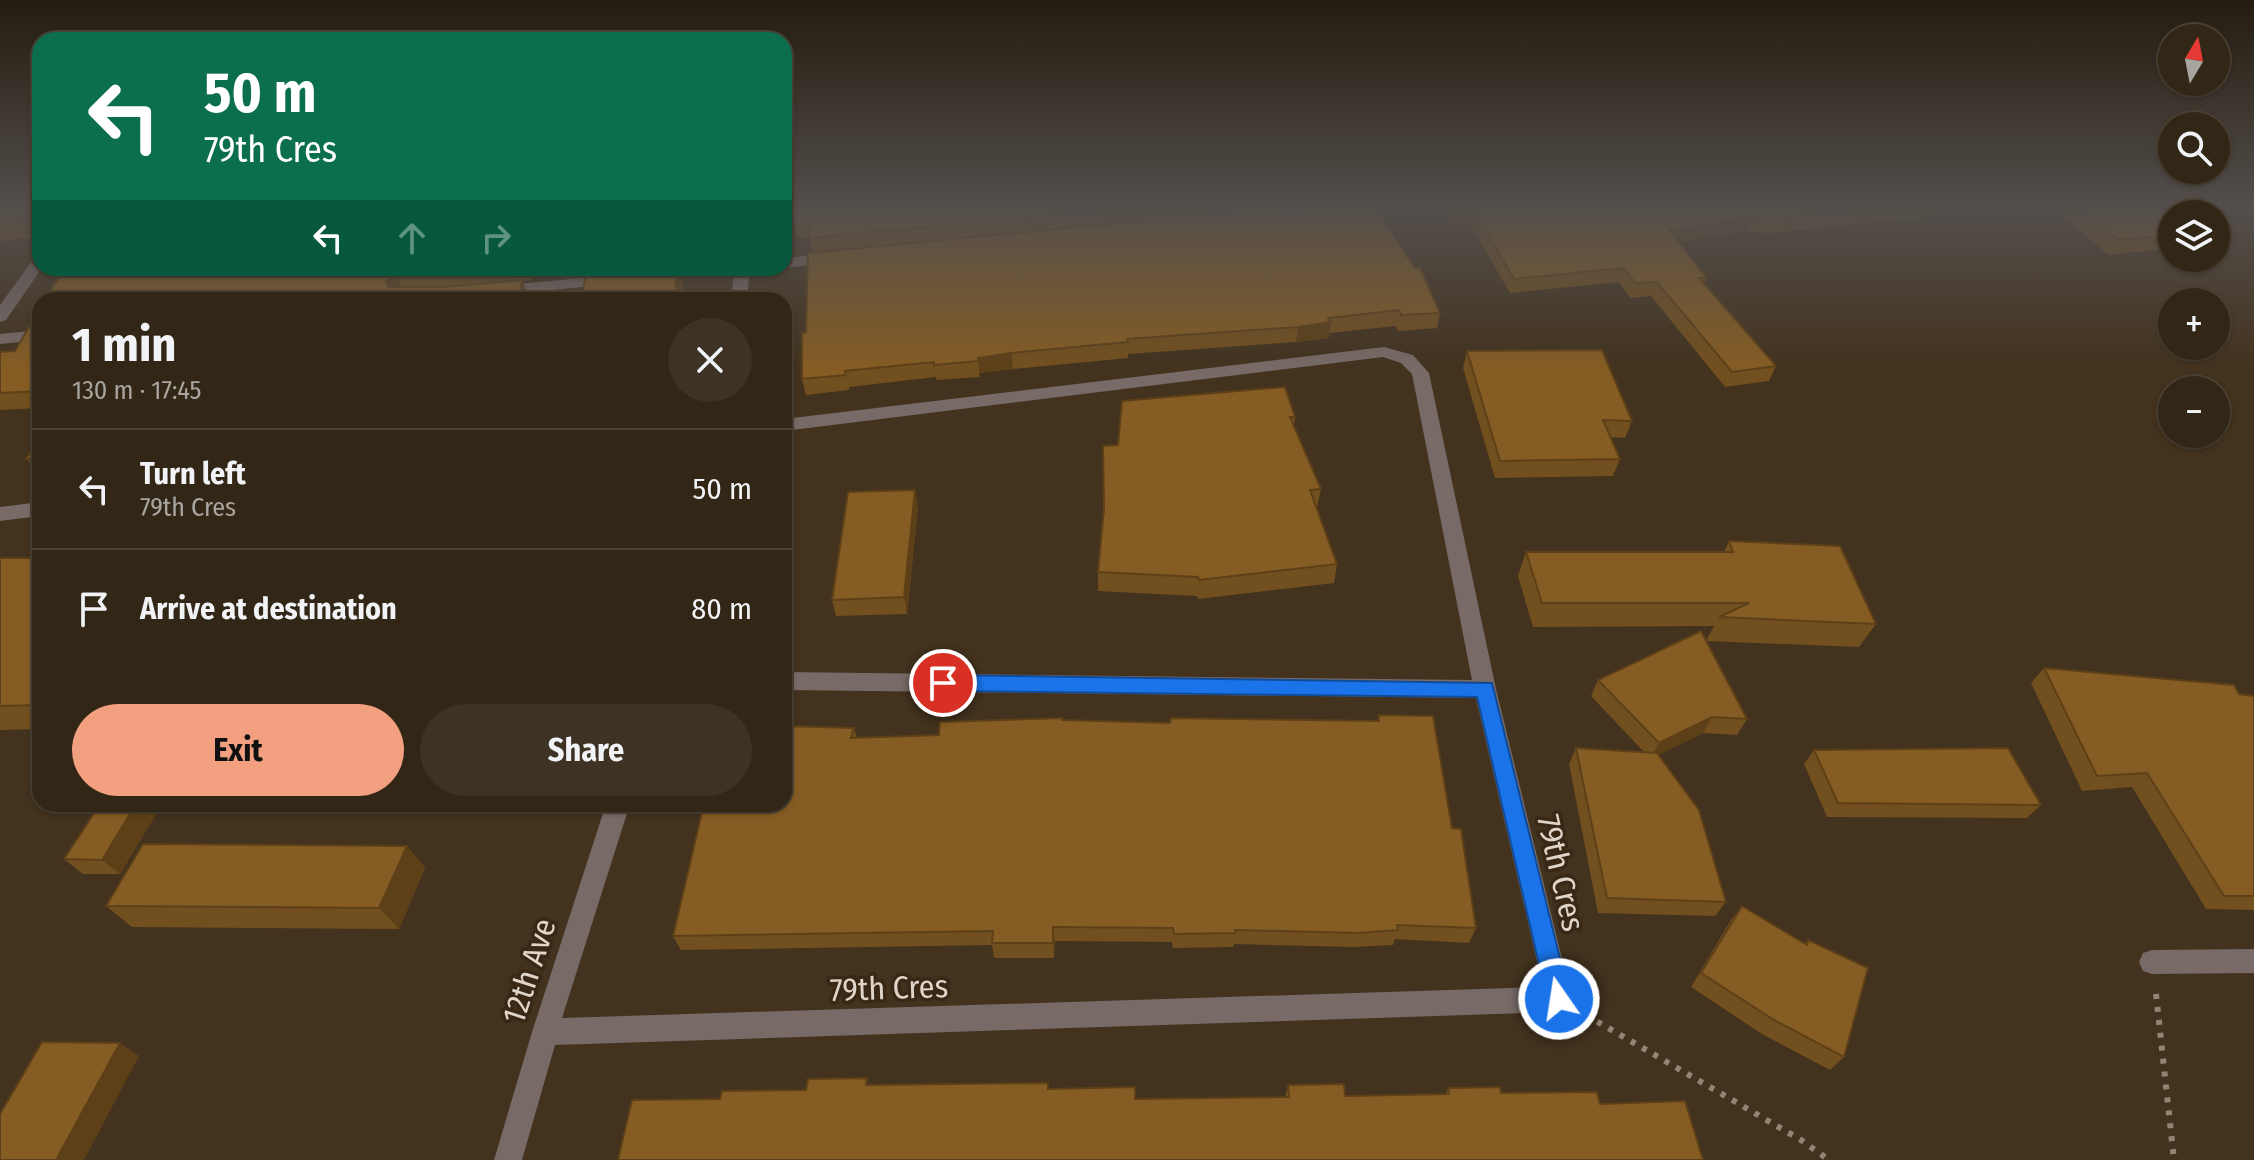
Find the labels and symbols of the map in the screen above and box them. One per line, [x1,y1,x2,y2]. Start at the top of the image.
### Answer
north arrow [2158,24,2230,96]
pin [909,649,977,717]
street label: 79th Cres [1529,811,1593,935]
street label: 12th Ave [494,914,564,1028]
position arrow [1517,957,1601,1041]
street label: 79th Cres [829,967,949,1009]

